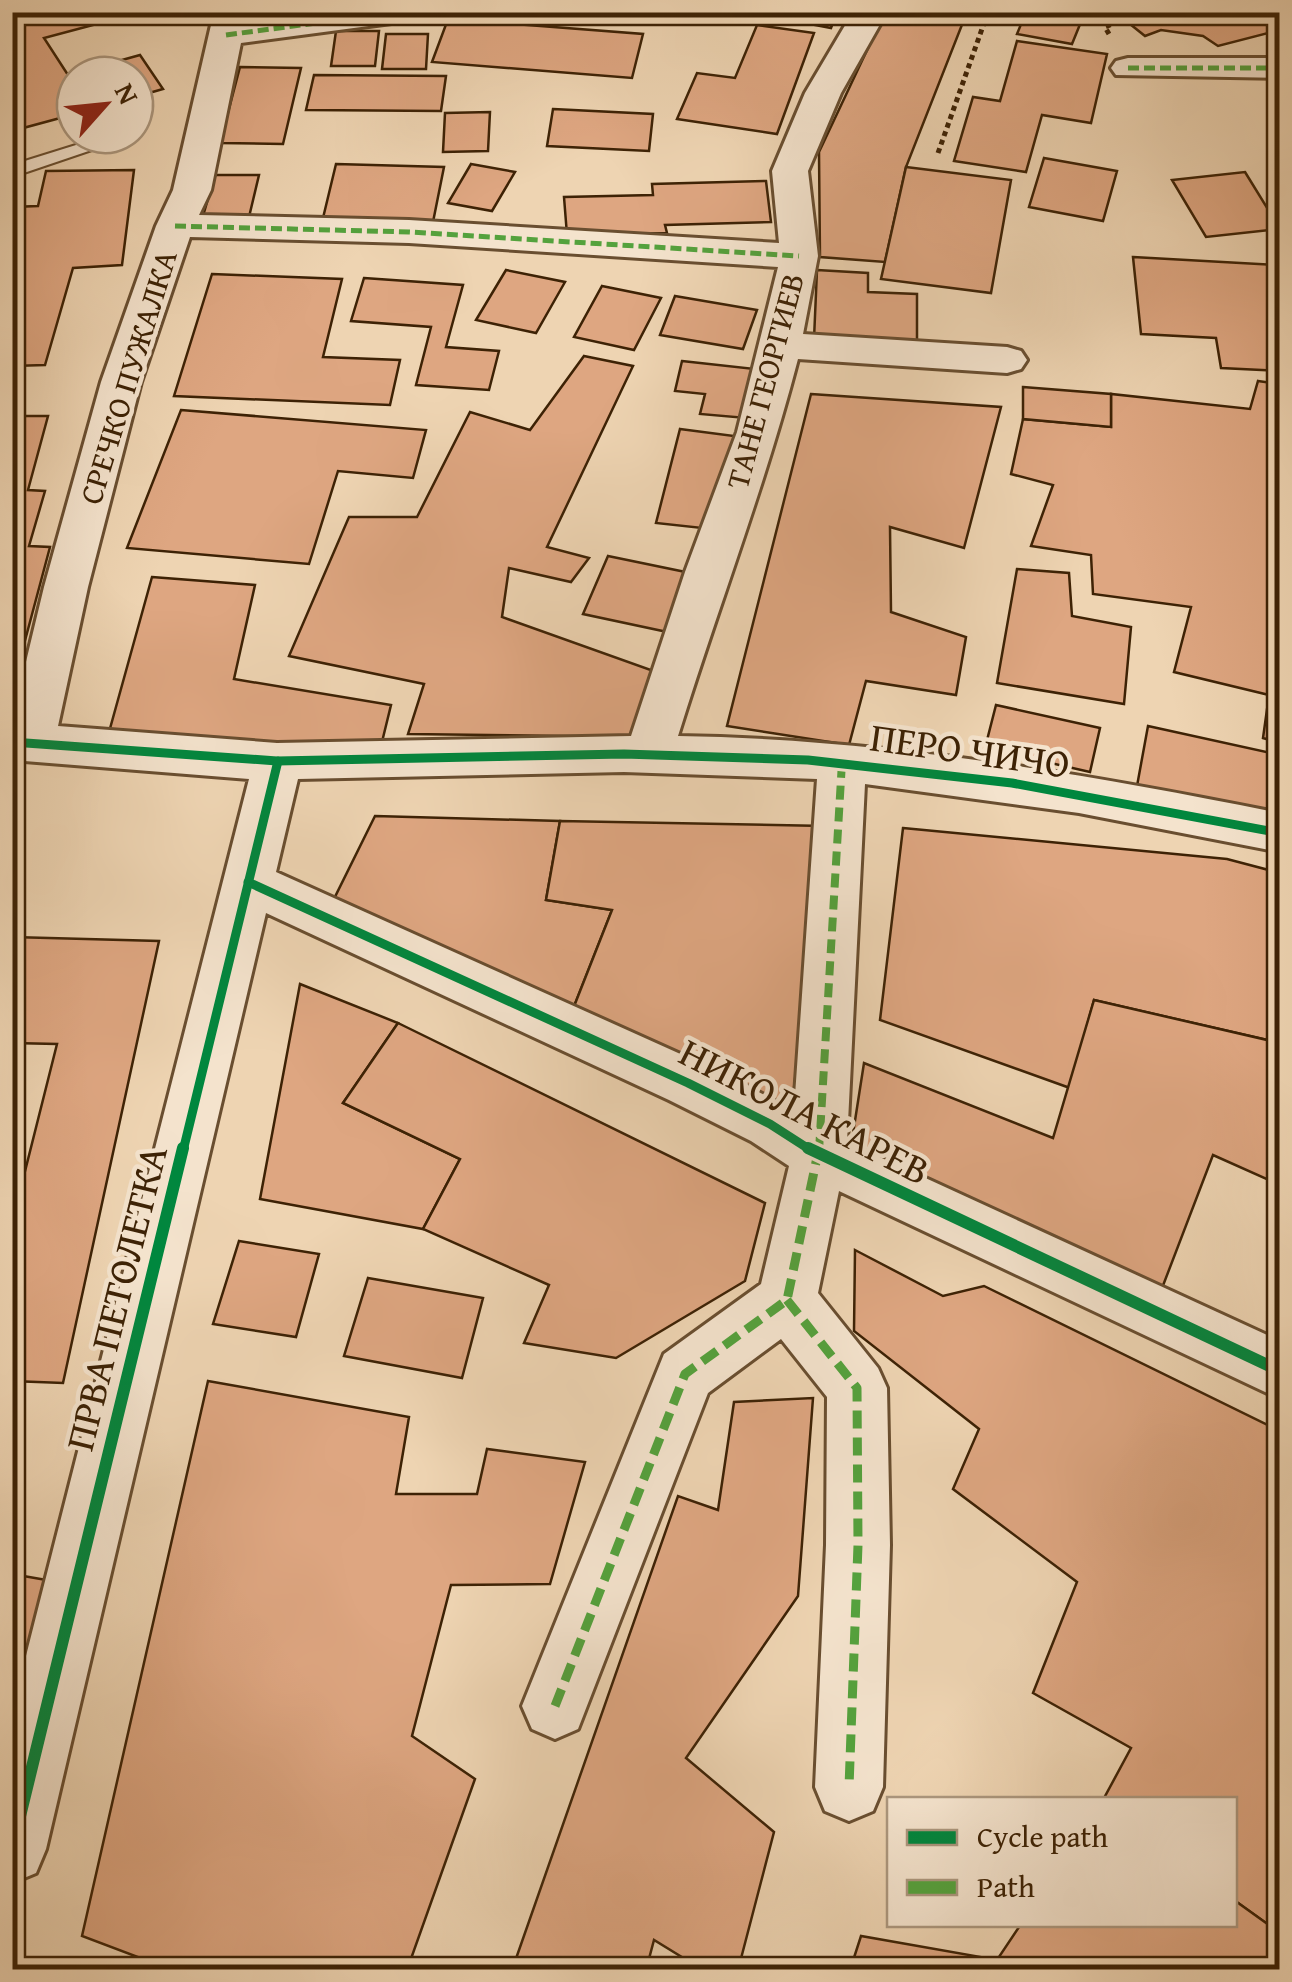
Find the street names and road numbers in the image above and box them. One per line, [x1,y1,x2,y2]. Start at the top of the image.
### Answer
street label: СРЕЧКО ПУЖАЛКА [66,243,189,510]
street label: ТАНЕ ГЕОРГИЕВ [713,268,816,494]
street label: ПЕРО ЧИЧО [867,706,1074,793]
street label: НИКОЛА КАРЕВ [670,1022,941,1199]
street label: ПРВА ПЕТОЛЕТКА [49,1139,182,1457]

